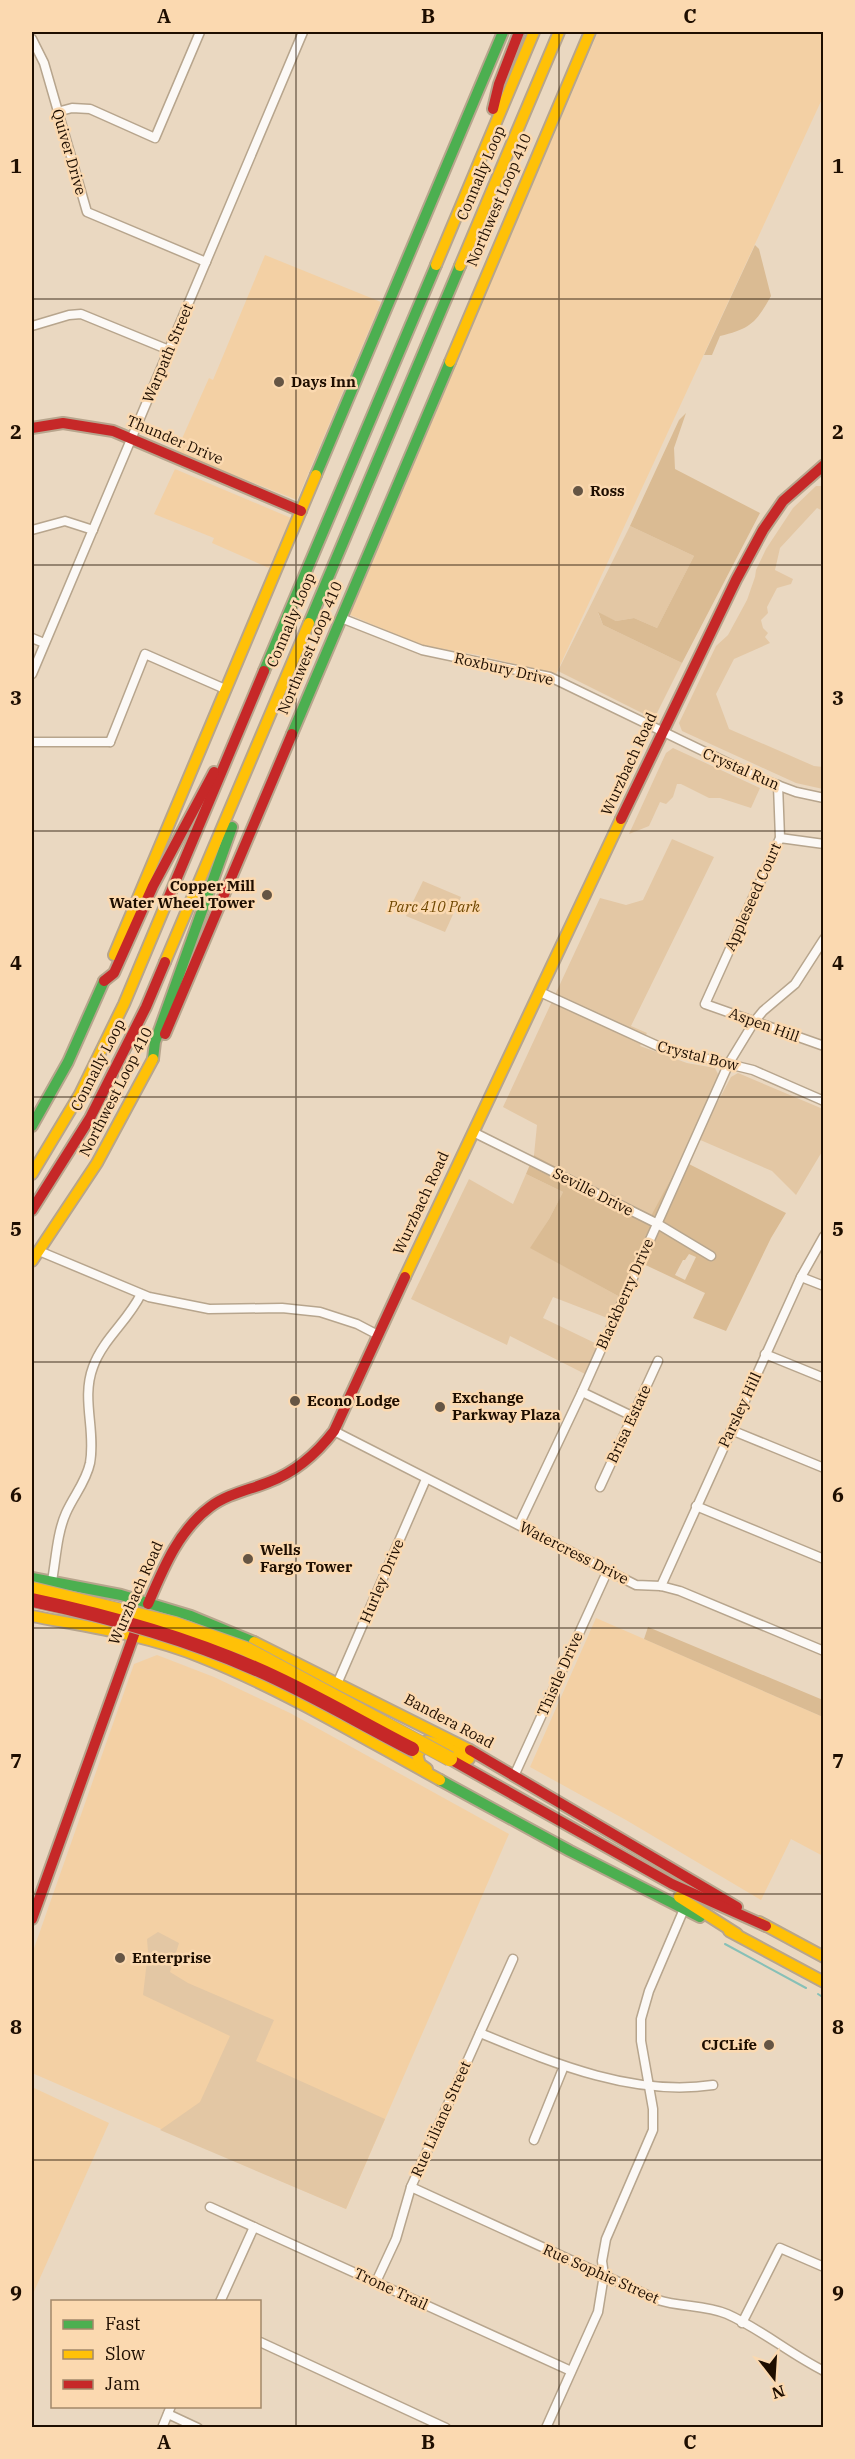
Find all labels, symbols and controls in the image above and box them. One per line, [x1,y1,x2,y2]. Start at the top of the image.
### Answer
text: A [157,2,171,29]
text: B [421,2,435,29]
text: C [683,2,697,29]
street label: Quiver Drive [48,107,91,197]
street label: Connally Loop [452,123,509,223]
street label: Northwest Loop 410 [462,130,535,269]
text: 1 [10,152,22,179]
text: 1 [832,152,844,179]
street label: Warpath Street [138,300,197,405]
place label: Days Inn [291,372,356,391]
marker: Days Inn [272,375,286,389]
street label: Thunder Drive [124,411,226,468]
text: 2 [10,418,22,445]
text: 2 [832,418,844,445]
place label: Ross [590,481,625,500]
marker: Ross [571,484,585,498]
street label: Connally Loop [262,570,319,670]
street label: Northwest Loop 410 [273,578,346,717]
street label: Roxbury Drive [453,648,556,689]
text: 3 [10,684,22,711]
text: 3 [832,684,844,711]
street label: Wurzbach Road [596,709,661,818]
street label: Crystal Run [700,743,783,794]
street label: Appleseed Court [720,840,785,954]
place label: Copper Mill Water Wheel Tower [109,876,256,912]
marker: Copper Mill Water Wheel Tower [260,888,274,902]
park label: Parc 410 Park [387,897,480,916]
text: 4 [10,949,22,976]
text: 4 [832,949,844,976]
street label: Aspen Hill [726,1003,802,1046]
street label: Connally Loop [66,1015,129,1114]
street label: Northwest Loop 410 [75,1024,156,1160]
street label: Crystal Bow [655,1036,741,1075]
street label: Wurzbach Road [388,1148,453,1257]
street label: Seville Drive [550,1163,637,1220]
text: 5 [10,1215,22,1242]
text: 5 [832,1215,844,1242]
street label: Blackberry Drive [592,1235,658,1352]
street label: Parsley Hill [714,1369,765,1450]
street label: Brisa Estate [602,1382,655,1466]
place label: Exchange Parkway Plaza [452,1388,561,1424]
place label: Econo Lodge [307,1391,400,1410]
marker: Econo Lodge [288,1394,302,1408]
marker: Exchange Parkway Plaza [433,1400,447,1414]
text: 6 [10,1481,22,1508]
text: 6 [832,1481,844,1508]
street label: Watercress Drive [516,1517,632,1588]
street label: Hurley Drive [355,1536,408,1626]
street label: Wurzbach Road [104,1538,167,1648]
place label: Wells Fargo Tower [260,1540,353,1576]
marker: Wells Fargo Tower [241,1552,255,1566]
street label: Thistle Drive [533,1629,587,1719]
street label: Bandera Road [401,1689,497,1752]
text: 7 [10,1747,22,1774]
text: 7 [832,1747,844,1774]
place label: Enterprise [132,1948,211,1967]
marker: Enterprise [113,1951,127,1965]
text: 8 [10,2013,22,2040]
text: 8 [832,2013,844,2040]
place label: CJCLife [701,2035,757,2054]
marker: CJCLife [762,2038,776,2052]
street label: Rue Liliane Street [406,2058,475,2180]
street label: Rue Sophie Street [540,2239,662,2308]
street label: Trone Trail [351,2263,431,2314]
text: 9 [10,2279,22,2306]
text: 9 [832,2279,844,2306]
legend [51,2300,261,2408]
text: Fast [105,2312,140,2335]
text: Slow [105,2342,145,2365]
north arrow [744,2348,804,2408]
text: Jam [105,2372,140,2395]
text: N [769,2381,787,2404]
text: A [157,2428,171,2455]
text: B [421,2428,435,2455]
text: C [683,2428,697,2455]

